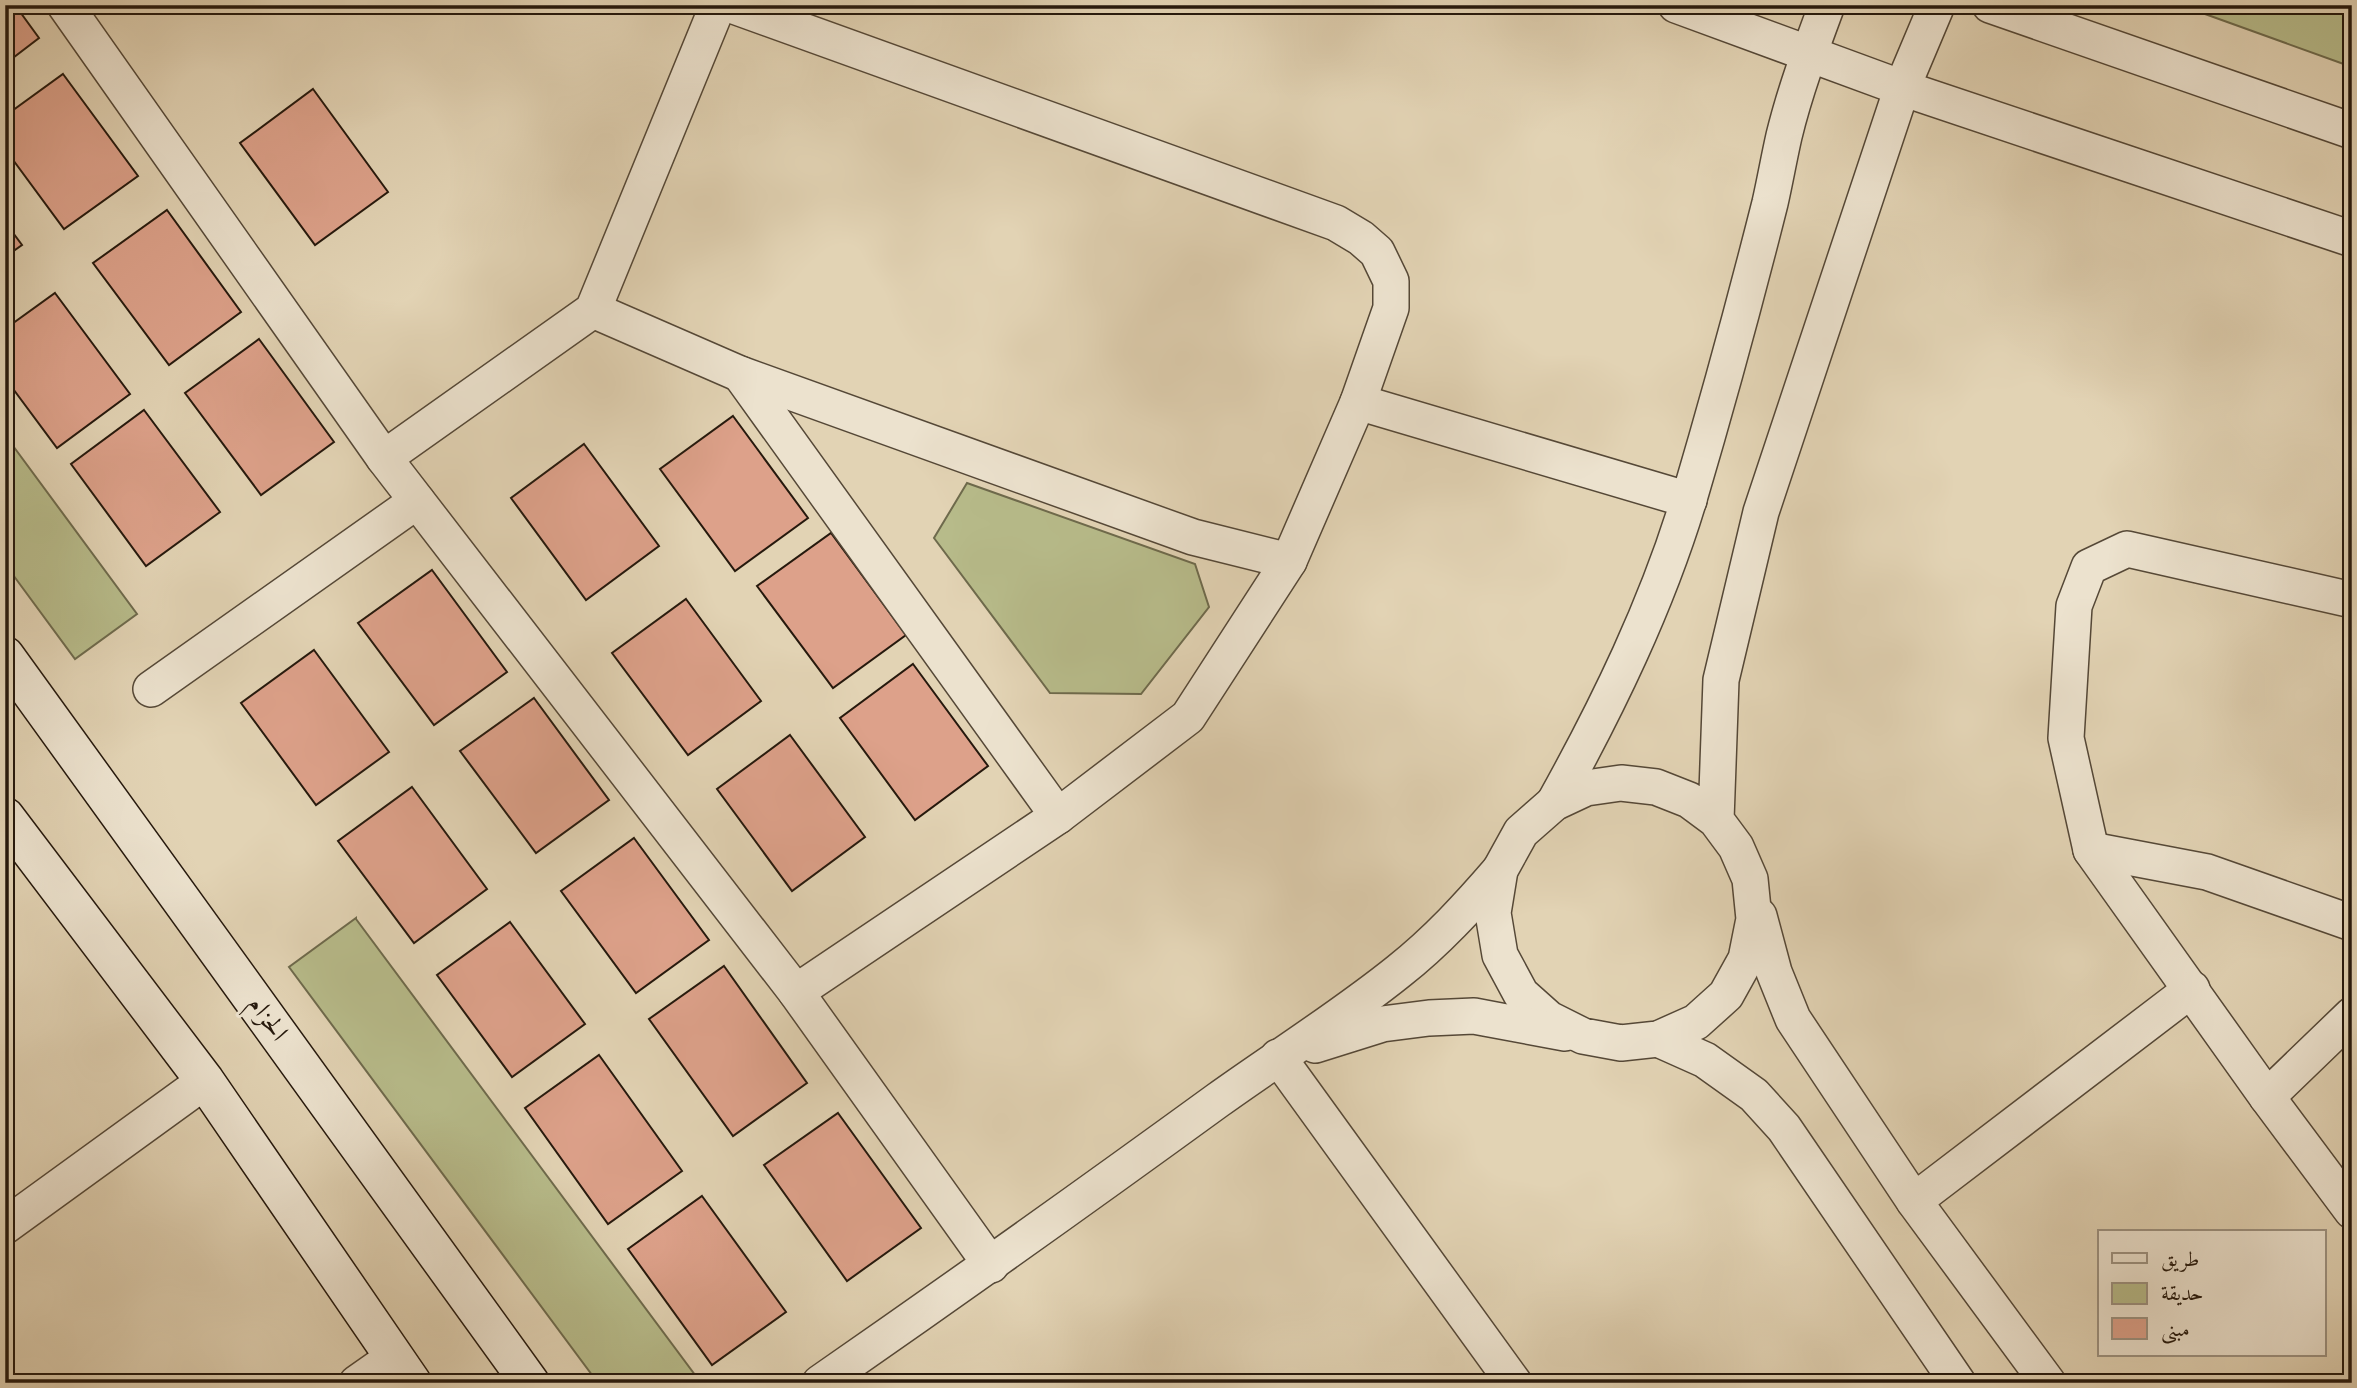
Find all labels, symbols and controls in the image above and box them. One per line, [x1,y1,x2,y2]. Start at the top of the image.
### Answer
street label: الحزام [236,989,296,1051]
legend [2098,1230,2326,1356]
text: طريق [2161,1246,2199,1275]
text: حديقة [2161,1280,2204,1309]
text: مبنى [2161,1316,2190,1345]

